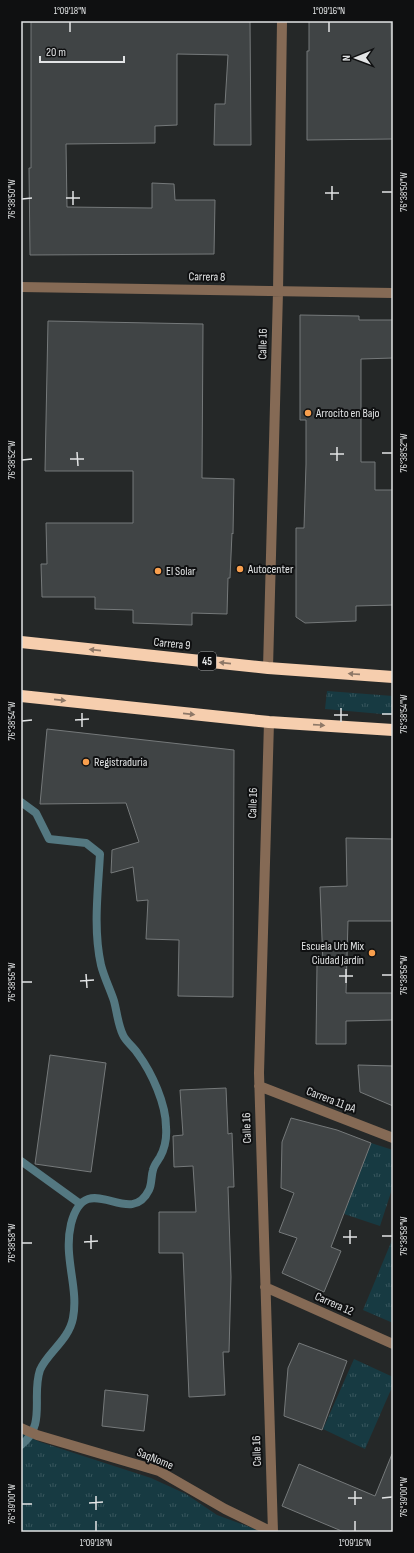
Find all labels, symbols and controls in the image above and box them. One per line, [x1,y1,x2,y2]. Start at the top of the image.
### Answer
text: 1°09'18"N [54,5,86,17]
text: 1°09'16"N [313,5,345,17]
scale bar [40,38,124,64]
north arrow [336,38,376,78]
text: 20 m [46,45,66,60]
text: N [340,55,353,61]
text: 76°38'50"W [398,172,410,212]
text: 76°38'50"W [6,179,18,219]
street label: Carrera 8 [188,269,226,285]
street label: Calle 16 [255,328,271,360]
place label: Arrocito en Bajo [315,406,380,421]
marker: Arrocito en Bajo [303,408,313,418]
text: 76°38'52"W [398,433,410,472]
text: 76°38'52"W [6,440,18,479]
place label: Autocenter [247,562,294,577]
place label: El Solar [166,564,196,579]
marker: Autocenter [235,564,245,574]
marker: El Solar [153,566,163,576]
street label: Carrera 9 [153,635,191,653]
one-way arrow [89,646,101,653]
road number: 45 [198,652,216,670]
one-way arrow [219,660,231,667]
one-way arrow [348,671,360,678]
text: 76°38'54"W [398,694,410,734]
one-way arrow [54,697,66,704]
text: 76°38'54"W [6,701,18,741]
one-way arrow [183,711,195,717]
one-way arrow [313,722,325,729]
place label: Registraduria [94,755,148,770]
marker: Registraduria [81,757,91,767]
street label: Calle 16 [245,787,261,819]
place label: Escuela Urb Mix Ciudad Jardín [301,939,364,968]
marker: Escuela Urb Mix Ciudad Jardín [367,948,377,958]
text: 76°38'56"W [398,955,410,995]
text: 76°38'56"W [6,962,18,1002]
street label: Carrera 11 pA [304,1084,359,1117]
street label: Calle 16 [239,1112,255,1144]
text: 76°38'58"W [398,1216,410,1256]
text: 76°38'58"W [6,1223,18,1263]
street label: Carrera 12 [312,1289,356,1319]
street label: Calle 16 [249,1435,265,1467]
street label: SaqNome [134,1445,176,1473]
text: 76°39'00"W [398,1477,410,1517]
text: 76°39'00"W [6,1484,18,1524]
text: 1°09'18"N [80,1537,112,1549]
text: 1°09'16"N [339,1537,371,1549]

